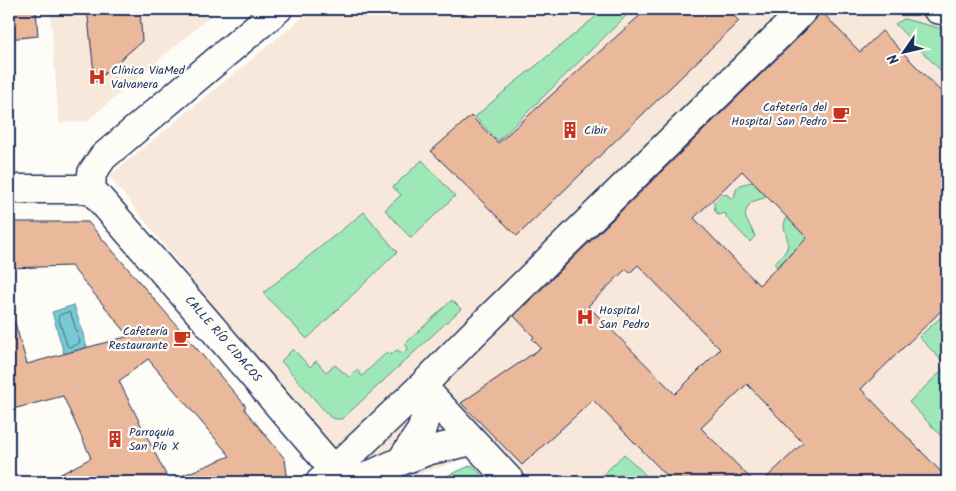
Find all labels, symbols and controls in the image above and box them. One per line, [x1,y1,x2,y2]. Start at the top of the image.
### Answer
north arrow [878,28,928,78]
text: N [882,49,906,69]
place label: Clínica ViaMed Valvanera [111,61,186,94]
hospital icon: Clínica ViaMed Valvanera [87,67,107,87]
place label: Cafetería del Hospital San Pedro [731,98,827,131]
cafe icon: Cafetería del Hospital San Pedro [831,104,851,124]
building icon: Cibir [560,120,580,140]
place label: Cibir [584,121,608,140]
street label: CALLE RÍO CIDACOS [180,292,266,387]
place label: Hospital San Pedro [599,301,650,334]
hospital icon: Hospital San Pedro [575,307,595,327]
place label: Cafetería Restaurante [108,322,169,355]
cafe icon: Cafetería Restaurante [172,328,192,348]
place label: Parroquia San Pío X [129,423,180,456]
building icon: Parroquia San Pío X [105,429,125,449]

